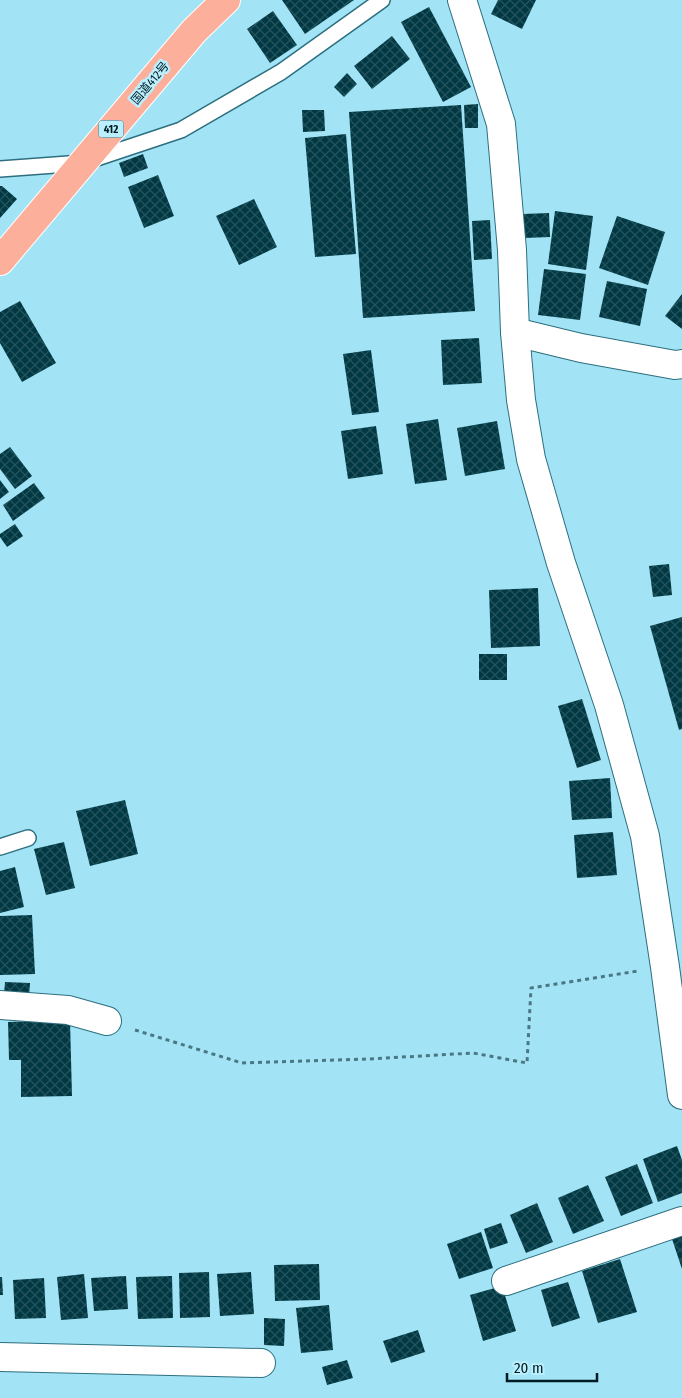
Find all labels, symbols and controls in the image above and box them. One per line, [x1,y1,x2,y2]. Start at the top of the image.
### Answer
street label: 国道412号 [128,59,172,107]
road number: 412 [98,120,124,138]
scale bar [507,1350,597,1382]
text: 20 m [514,1359,544,1377]

